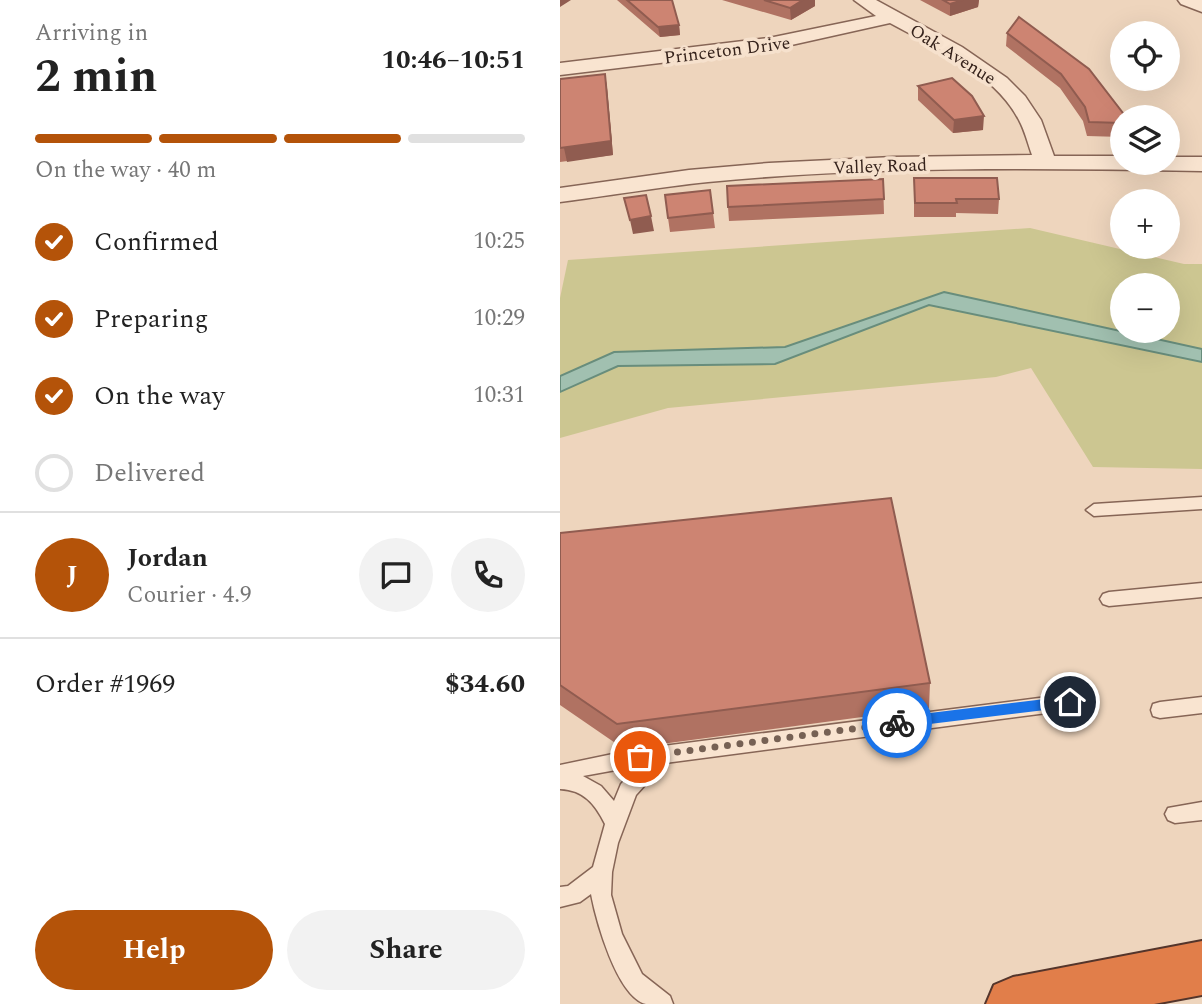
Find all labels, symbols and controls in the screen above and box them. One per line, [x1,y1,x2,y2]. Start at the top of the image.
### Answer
text: Arriving in [35,16,148,51]
street label: Oak Avenue [904,17,1001,92]
map controls [1110,21,1180,343]
button: locate [1110,21,1180,91]
street label: Princeton Drive [662,29,792,72]
text: 10:46–10:51 [381,40,525,80]
text: 2 min [35,42,157,112]
button: layers [1110,105,1180,175]
street label: Valley Road [833,151,928,182]
text: On the way · 40 m [35,153,216,188]
button: + [1110,189,1180,259]
text: Confirmed [94,222,219,262]
icon: check [35,223,73,261]
text: 10:25 [473,224,525,259]
button: − [1110,273,1180,343]
text: Preparing [94,299,208,339]
icon: check [35,300,73,338]
text: 10:29 [473,301,525,336]
text: On the way [94,376,225,416]
icon: check [35,377,73,415]
text: 10:31 [473,378,525,413]
text: Delivered [94,453,205,493]
text: Jordan [127,538,208,578]
button: chat [359,538,433,612]
button: phone [451,538,525,612]
text: J [66,555,78,595]
text: Courier · 4.9 [127,578,252,613]
text: Order #1969 [35,664,175,704]
text: $34.60 [445,664,525,704]
pin [1040,672,1100,732]
icon: home [1051,683,1089,721]
courier [862,688,932,758]
icon: bike [878,704,916,742]
pin [610,727,670,787]
icon: bag [621,738,659,776]
button: Help [35,910,273,990]
button: Share [287,910,525,990]

